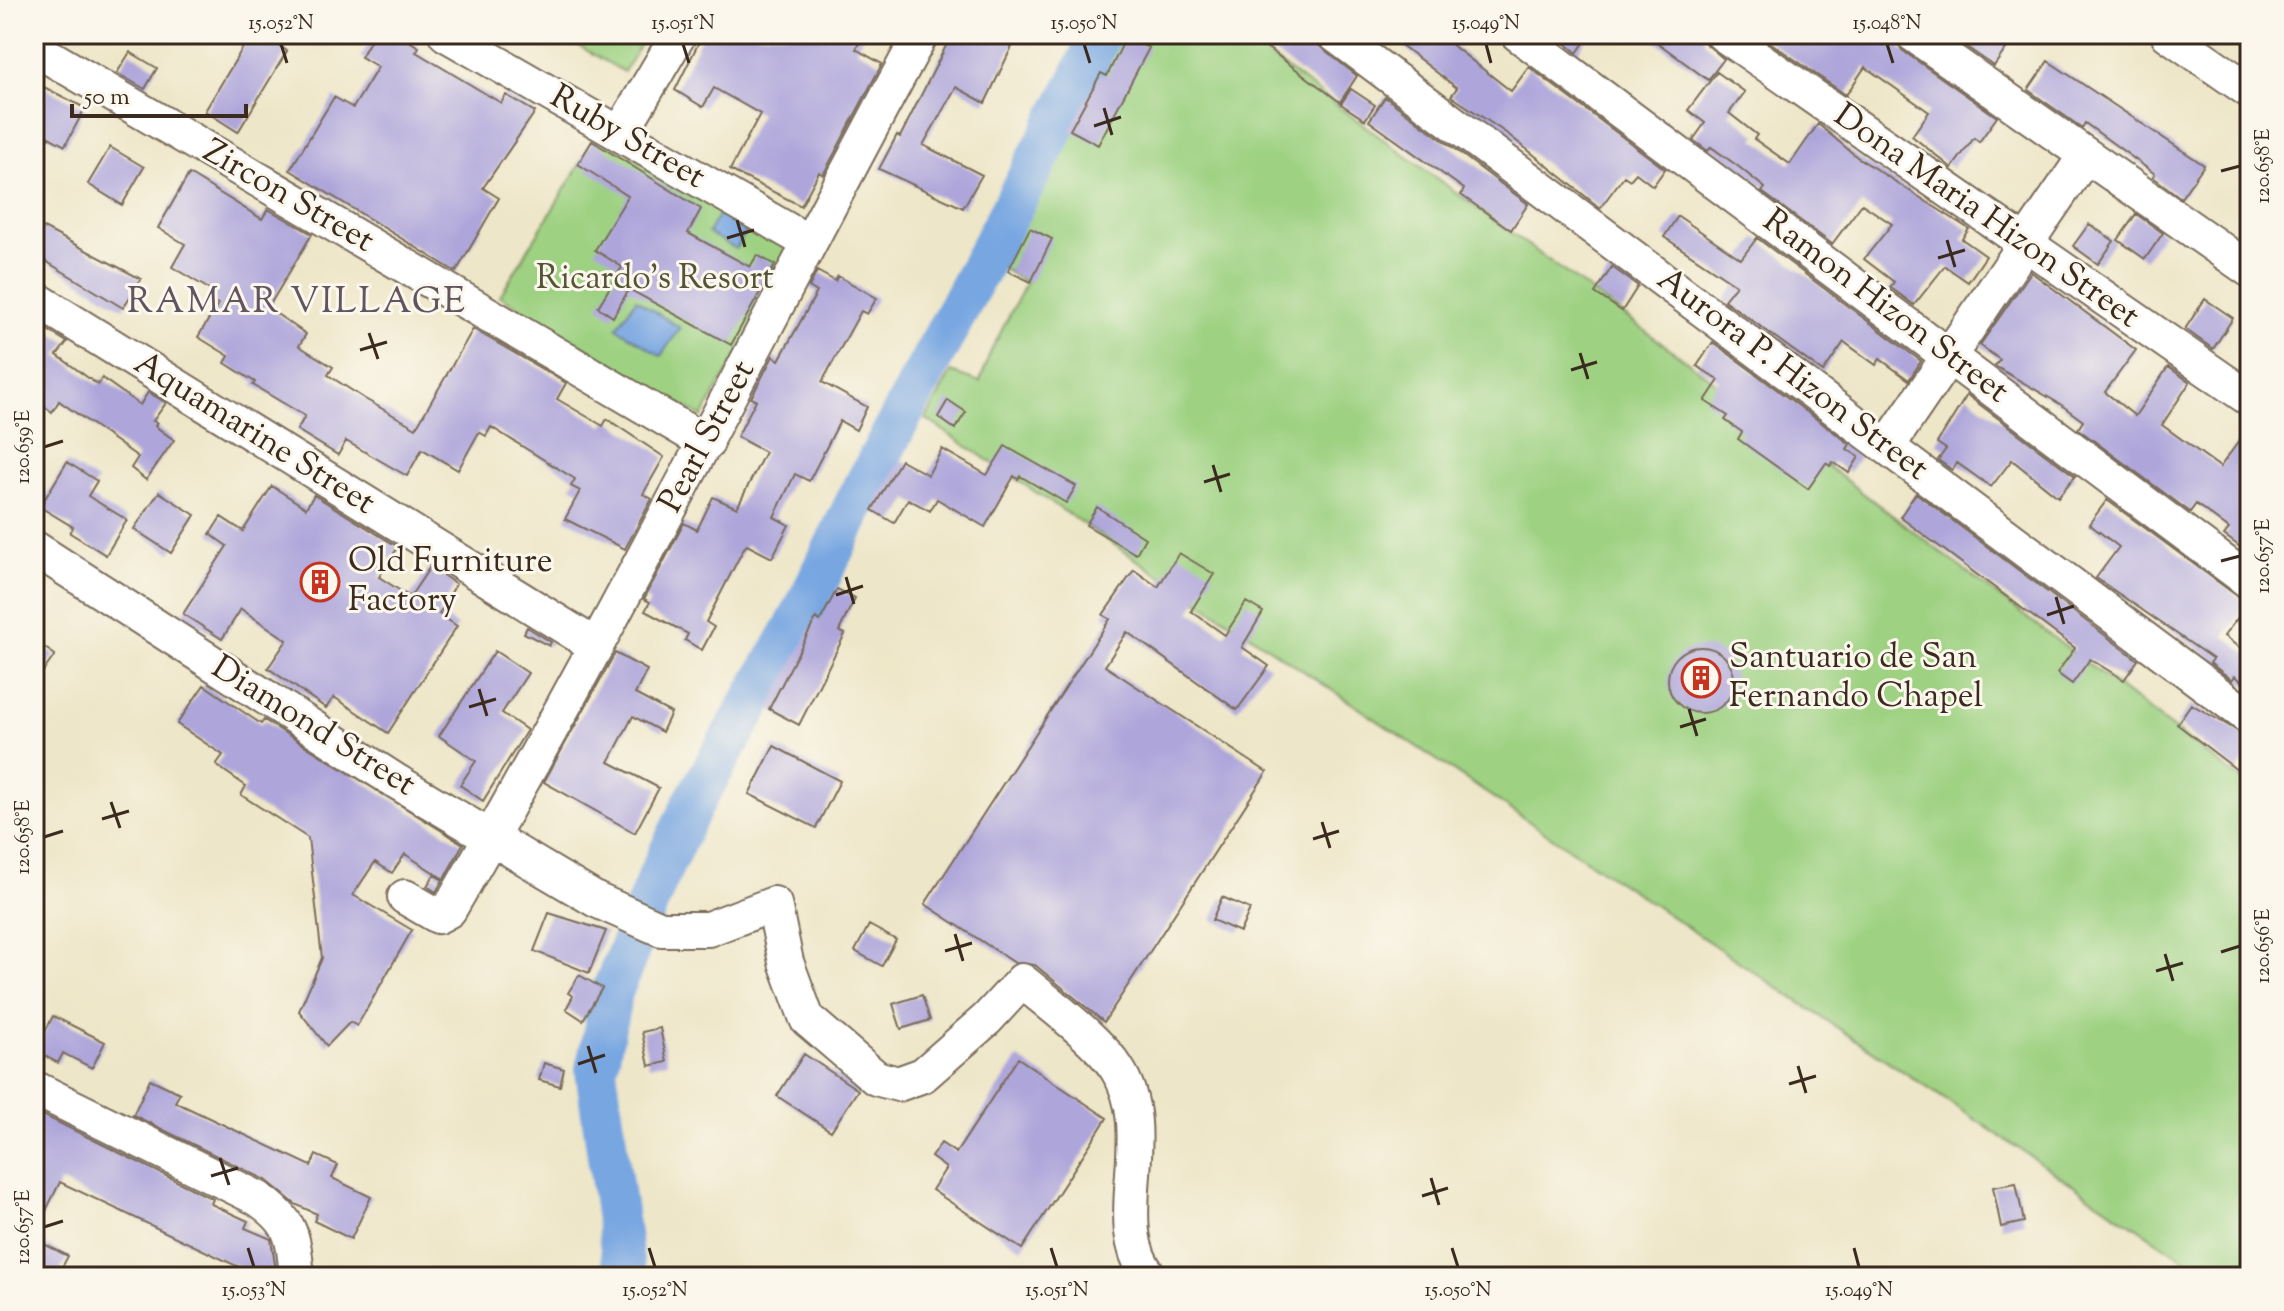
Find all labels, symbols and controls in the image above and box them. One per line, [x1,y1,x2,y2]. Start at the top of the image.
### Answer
text: 15.052°N [248,10,314,39]
text: 15.051°N [651,10,715,39]
text: 15.050°N [1051,10,1117,39]
text: 15.049°N [1452,10,1520,39]
text: 15.048°N [1853,10,1922,39]
scale bar [72,68,246,118]
street label: Ruby Street [540,74,714,202]
text: 50 m [82,81,130,115]
street label: Dona Maria Hizon Street [1823,93,2149,342]
street label: Zircon Street [193,128,383,266]
text: 120.658°E [2250,129,2279,203]
street label: Ramon Hizon Street [1752,198,2019,416]
park label: Ricardo's Resort [536,255,774,304]
street label: Aurora P. Hizon Street [1646,257,1938,494]
district label: RAMAR VILLAGE [127,277,467,329]
street label: Aquamarine Street [124,340,384,528]
street label: Pearl Street [647,352,769,522]
text: 120.659°E [10,410,39,484]
text: 120.657°E [2250,519,2279,593]
place label: Old Furniture Factory [348,538,553,626]
building icon: Old Furniture Factory [299,561,341,603]
place label: Santuario de San Fernando Chapel [1729,634,1983,722]
street label: Diamond Street [201,645,425,810]
building icon: Santuario de San Fernando Chapel [1680,657,1722,699]
text: 120.658°E [10,800,39,874]
text: 120.656°E [2250,909,2279,983]
text: 120.657°E [10,1190,39,1264]
text: 15.053°N [222,1277,286,1306]
text: 15.052°N [622,1277,688,1306]
text: 15.051°N [1025,1277,1089,1306]
text: 15.050°N [1425,1277,1491,1306]
text: 15.049°N [1825,1277,1893,1306]

